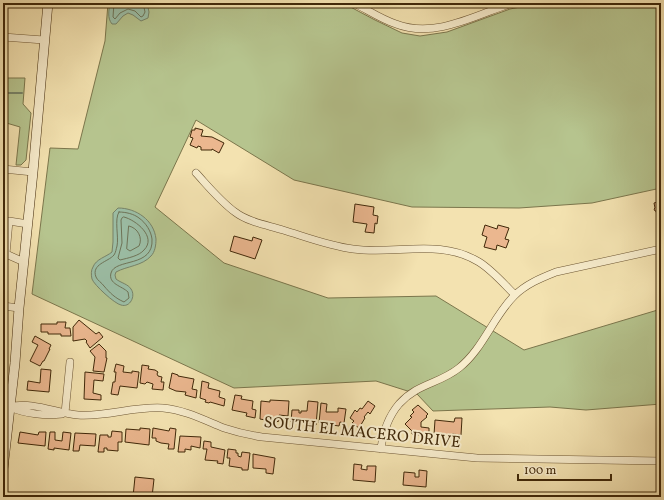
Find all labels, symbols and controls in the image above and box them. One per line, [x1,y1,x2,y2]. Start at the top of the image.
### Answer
street label: SOUTH EL MACERO DRIVE [262,412,462,454]
scale bar [518,456,611,482]
text: 100 m [524,463,557,479]

